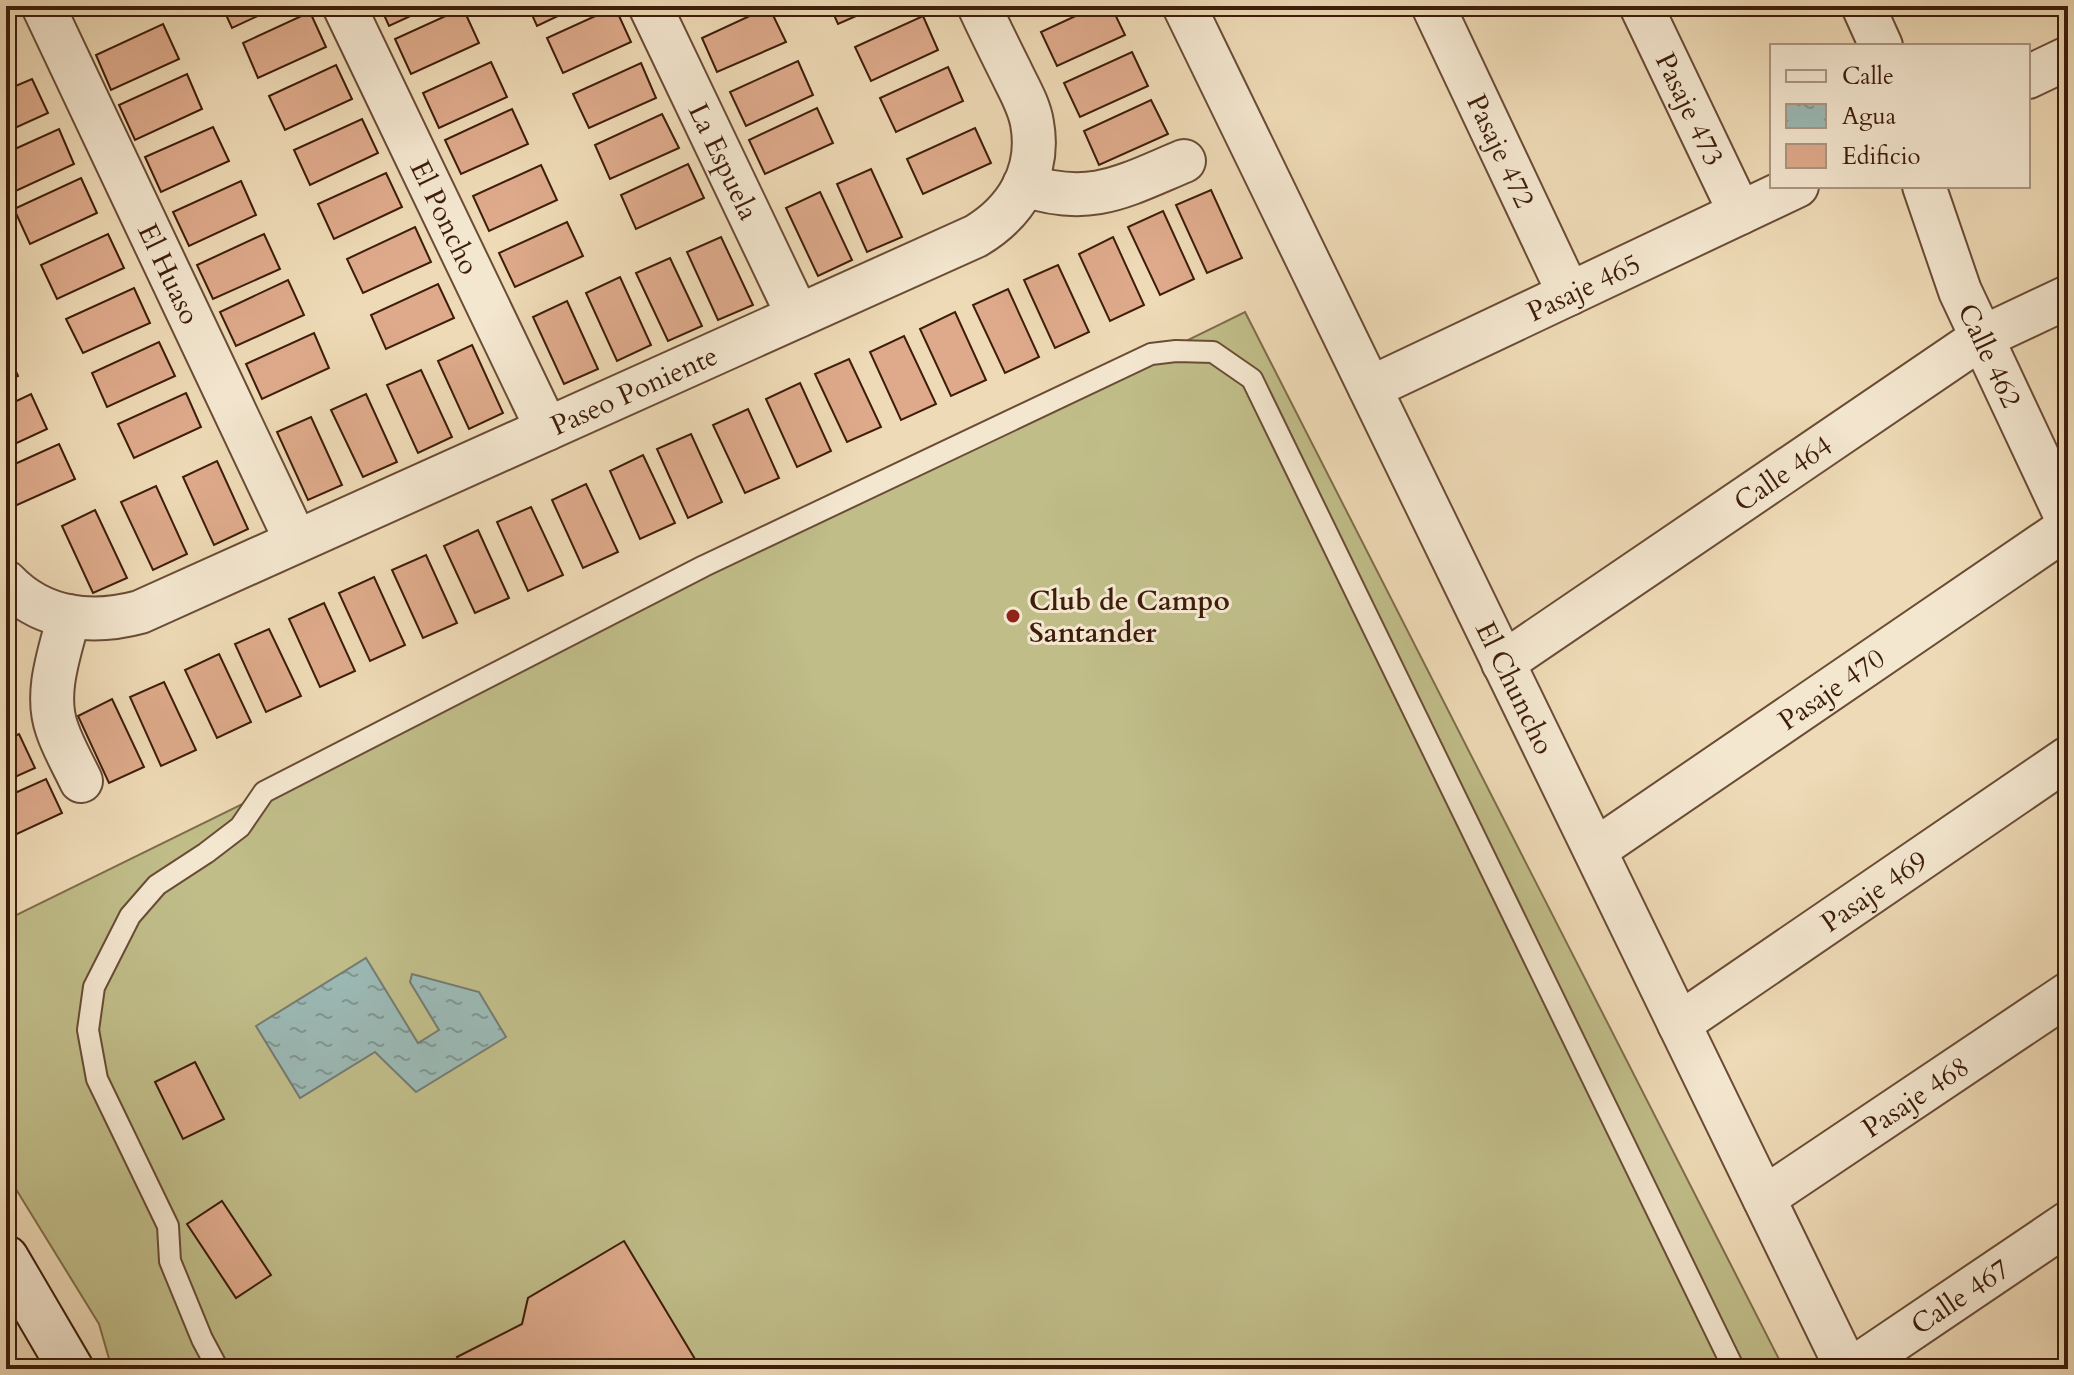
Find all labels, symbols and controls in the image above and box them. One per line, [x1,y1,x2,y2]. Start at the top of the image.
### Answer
legend [1770,44,2030,188]
street label: Pasaje 473 [1646,46,1733,172]
text: Calle [1842,60,1894,93]
street label: Pasaje 472 [1457,88,1544,214]
street label: La Espuela [679,97,767,226]
text: Agua [1842,100,1897,133]
text: Edificio [1842,140,1921,173]
street label: El Poncho [401,154,488,281]
street label: El Huaso [129,217,209,331]
street label: Pasaje 465 [1521,245,1647,331]
street label: Calle 462 [1948,297,2030,414]
street label: Paseo Poniente [545,337,724,445]
street label: Calle 464 [1726,427,1840,521]
place label: Club de Campo Santander [1029,582,1230,652]
marker: Club de Campo Santander [1004,607,1022,625]
street label: El Chuncho [1466,615,1563,761]
street label: Pasaje 470 [1771,640,1893,739]
street label: Pasaje 469 [1814,842,1935,942]
street label: Pasaje 468 [1855,1048,1977,1147]
street label: Calle 467 [1904,1250,2017,1344]

